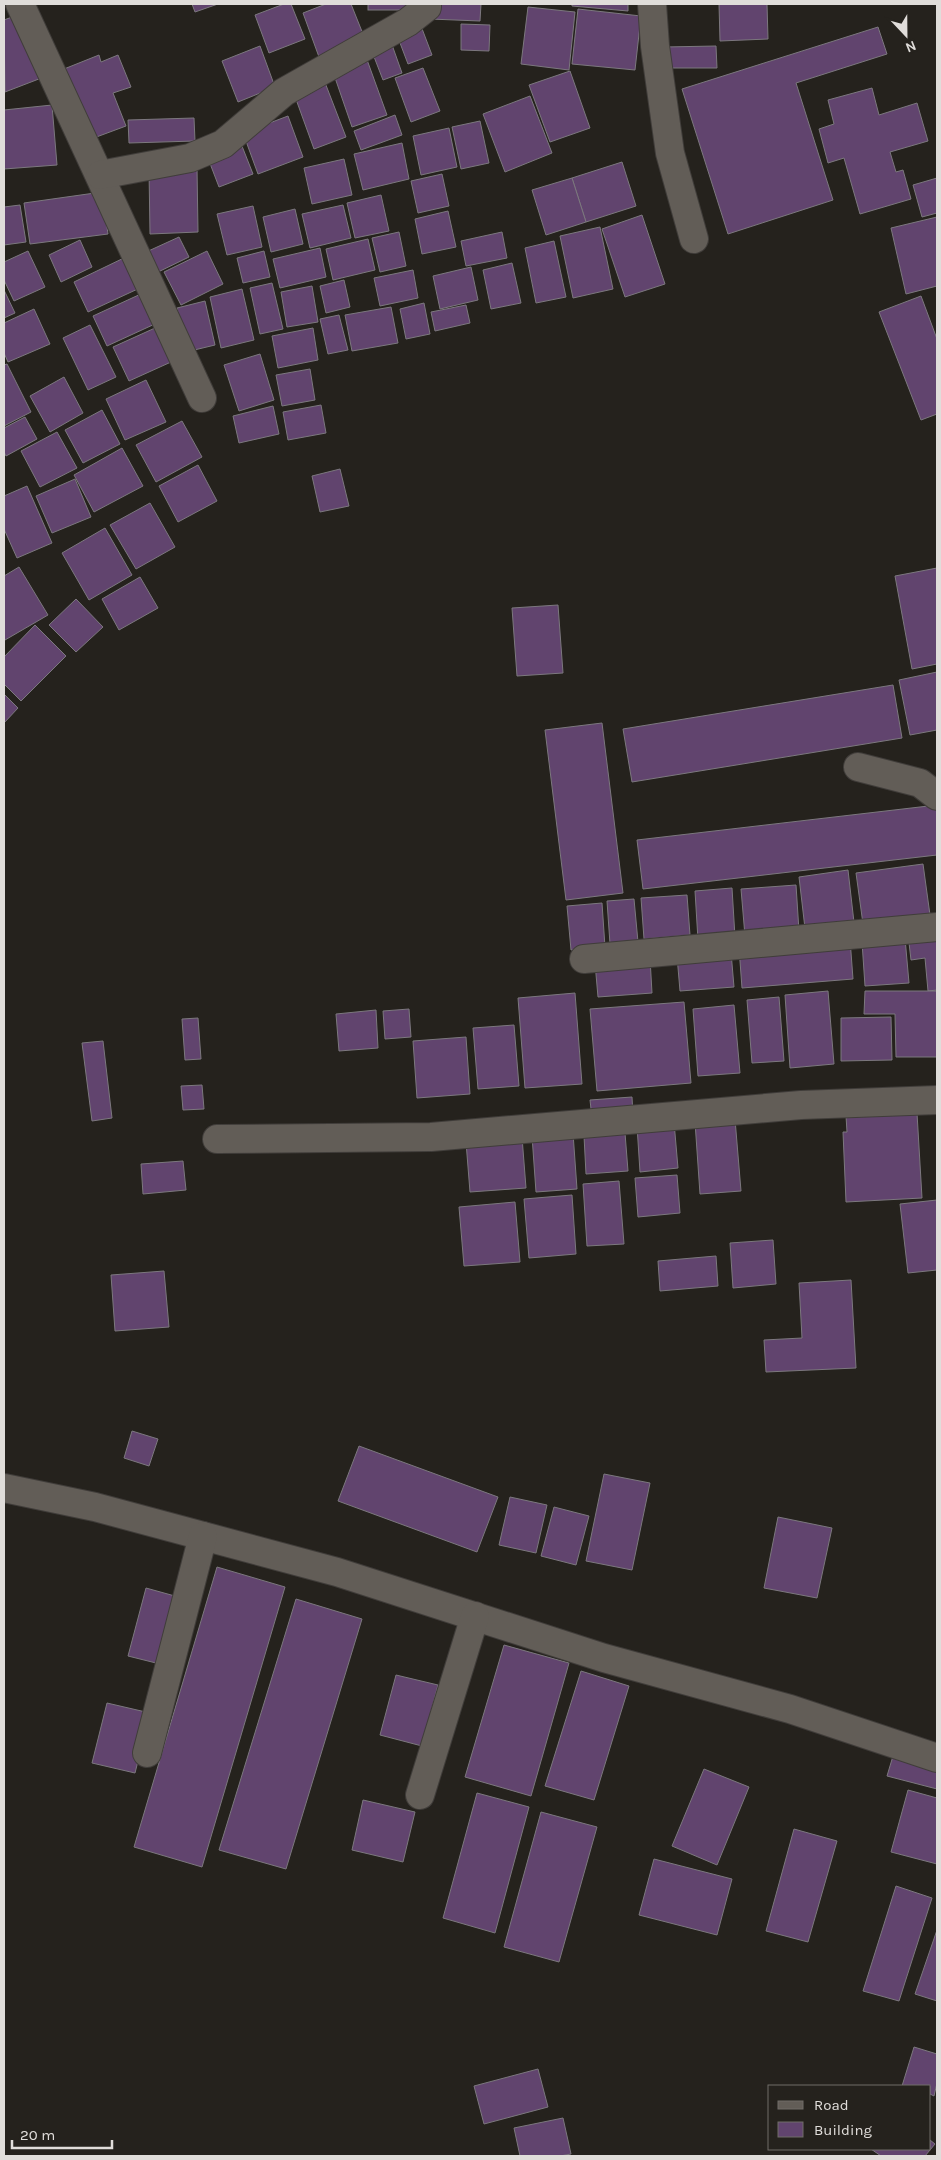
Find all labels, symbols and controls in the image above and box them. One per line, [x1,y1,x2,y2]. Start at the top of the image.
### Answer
north arrow [881,10,931,60]
text: N [903,37,919,56]
legend [768,2085,931,2150]
text: Road [814,2096,849,2114]
scale bar [12,2118,112,2150]
text: Building [814,2121,872,2139]
text: 20 m [20,2126,55,2144]

